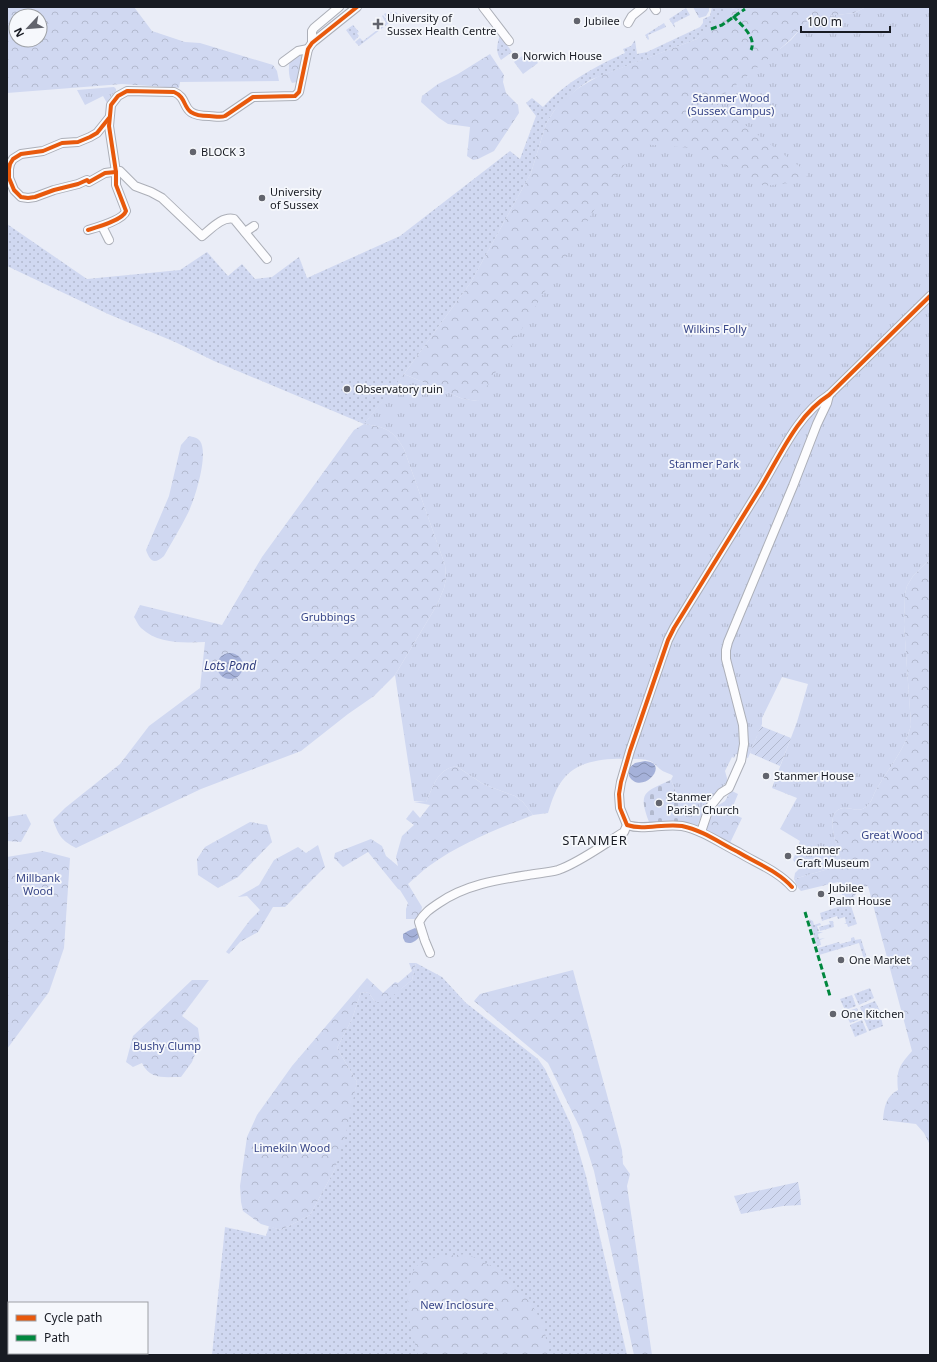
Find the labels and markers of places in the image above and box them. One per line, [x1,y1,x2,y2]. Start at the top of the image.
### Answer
place label: University of Sussex Health Centre [387,10,496,38]
place label: Jubilee [584,13,620,28]
marker: Jubilee [572,16,582,26]
marker: University of Sussex Health Centre [372,18,384,30]
place label: Norwich House [523,48,602,63]
marker: Norwich House [510,51,520,61]
place label: BLOCK 3 [201,144,245,159]
marker: BLOCK 3 [188,147,198,157]
place label: University of Sussex [270,184,322,212]
marker: University of Sussex [257,193,267,203]
place label: Observatory ruin [355,381,443,396]
marker: Observatory ruin [342,384,352,394]
place label: Stanmer House [774,768,854,783]
marker: Stanmer House [761,771,771,781]
place label: Stanmer Parish Church [667,789,739,817]
marker: Stanmer Parish Church [654,798,664,808]
place label: Stanmer Craft Museum [796,842,869,870]
marker: Stanmer Craft Museum [783,851,793,861]
place label: Jubilee Palm House [828,880,891,908]
marker: Jubilee Palm House [816,889,826,899]
place label: One Market [849,952,910,967]
marker: One Market [836,955,846,965]
place label: One Kitchen [841,1006,904,1021]
marker: One Kitchen [828,1009,838,1019]

